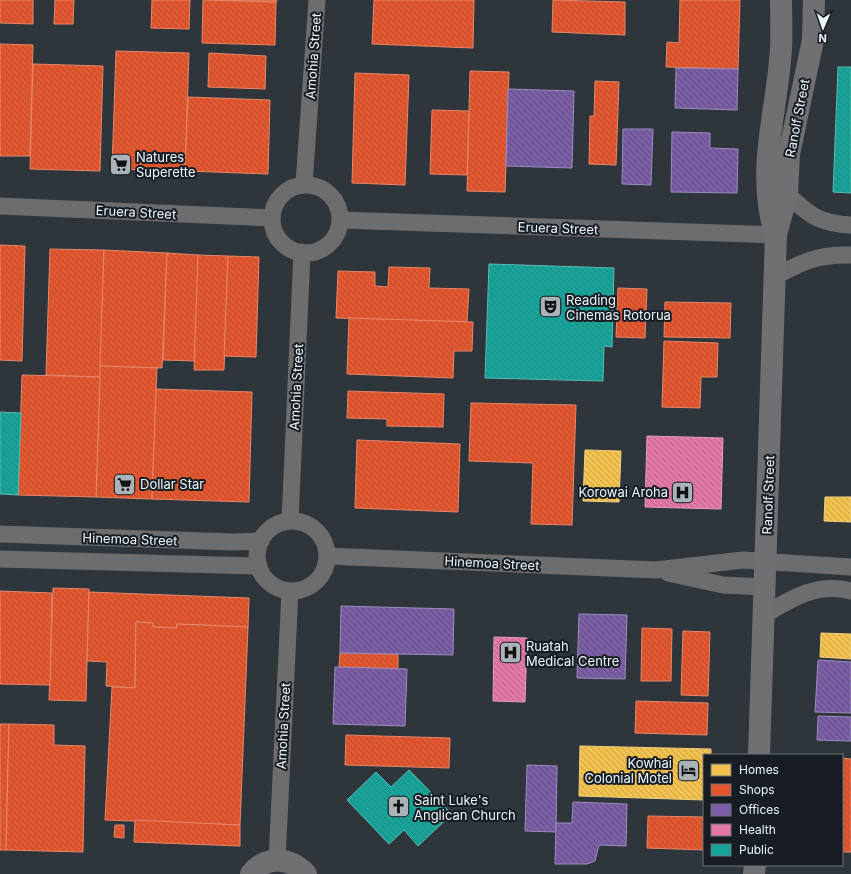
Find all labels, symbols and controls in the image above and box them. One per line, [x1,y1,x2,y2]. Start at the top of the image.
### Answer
north arrow [803,8,843,48]
street label: Amohia Street [302,12,324,100]
text: N [818,31,827,45]
street label: Ranolf Street [782,78,812,158]
place label: Natures Superette [136,149,195,180]
supermarket icon: Natures Superette [108,151,134,177]
street label: Eruera Street [95,202,177,222]
street label: Eruera Street [517,219,599,237]
place label: Reading Cinemas Rotorua [566,292,671,323]
theatre icon: Reading Cinemas Rotorua [537,294,563,320]
street label: Amohia Street [286,343,306,431]
street label: Ranolf Street [759,455,777,535]
supermarket icon: Dollar Star [111,471,137,497]
place label: Dollar Star [140,476,204,492]
hospital icon: Korowai Aroha [670,479,696,505]
place label: Korowai Aroha [579,484,668,500]
street label: Hinemoa Street [82,529,178,549]
street label: Hinemoa Street [444,553,540,573]
place label: Ruatah Medical Centre [526,638,619,669]
hospital icon: Ruatah Medical Centre [498,640,524,666]
street label: Amohia Street [273,682,293,770]
legend [703,754,843,866]
place label: Kowhai Colonial Motel [584,755,672,786]
hotel icon: Kowhai Colonial Motel [675,757,701,783]
text: Homes [739,762,779,777]
text: Shops [739,782,775,797]
place label: Saint Luke's Anglican Church [414,792,516,823]
church icon: Saint Luke's Anglican Church [386,794,412,820]
text: Offices [739,802,780,817]
text: Health [739,822,776,837]
text: Public [739,842,774,857]

